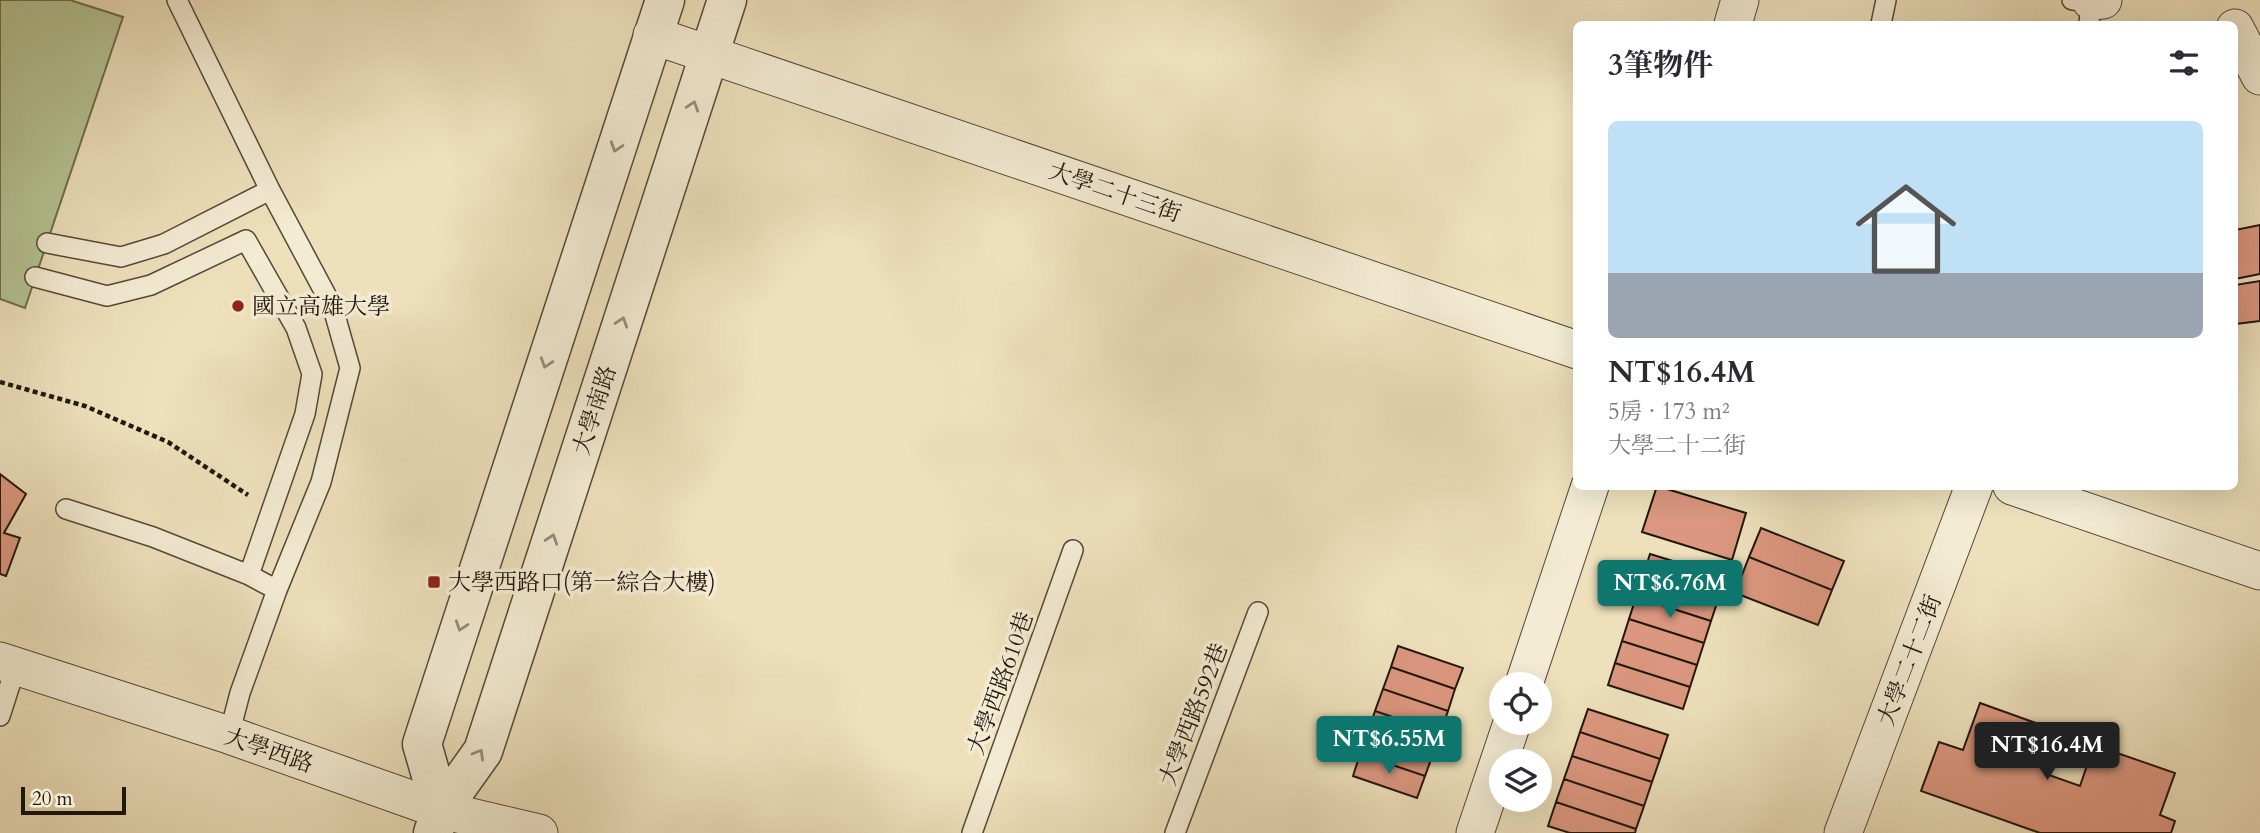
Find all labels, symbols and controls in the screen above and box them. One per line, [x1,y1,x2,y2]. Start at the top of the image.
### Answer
icon: filters [2165,44,2203,82]
text: 3筆物件 [1608,45,1713,86]
one-way arrow [684,100,699,112]
one-way arrow [610,140,624,153]
street label: 大學二十三街 [1045,155,1185,230]
icon: home [1843,166,1969,292]
place label: 國立高雄大學 [252,291,390,322]
marker: 國立高雄大學 [230,298,246,314]
one-way arrow [614,317,628,329]
text: NT$16.4M [1608,352,1755,393]
one-way arrow [540,357,554,369]
street label: 大學南路 [566,362,623,459]
text: 5房 · 173 m² [1608,396,1730,427]
text: 大學二十二街 [1608,430,1746,461]
one-way arrow [544,533,558,545]
pin: NT$6.76M [1598,560,1742,620]
place label: 大學西路口(第一綜合大樓) [448,567,716,598]
text: NT$6.76M [1614,567,1726,598]
marker: 大學西路口(第一綜合大樓) [426,574,442,590]
street label: 大學二十二街 [1870,590,1949,730]
street label: 大學西路610巷 [960,607,1041,759]
one-way arrow [455,620,469,632]
street label: 大學西路592巷 [1152,638,1235,790]
map controls [1489,672,1552,812]
button: locate [1489,672,1552,735]
pin: NT$6.55M [1317,716,1461,776]
street label: 大學西路 [220,721,317,780]
pin: NT$16.4M [1975,722,2119,782]
text: NT$6.55M [1333,723,1445,754]
text: NT$16.4M [1991,729,2103,760]
one-way arrow [471,748,484,761]
button: layers [1489,749,1552,812]
scale bar [21,784,126,816]
text: 20 m [32,786,73,812]

